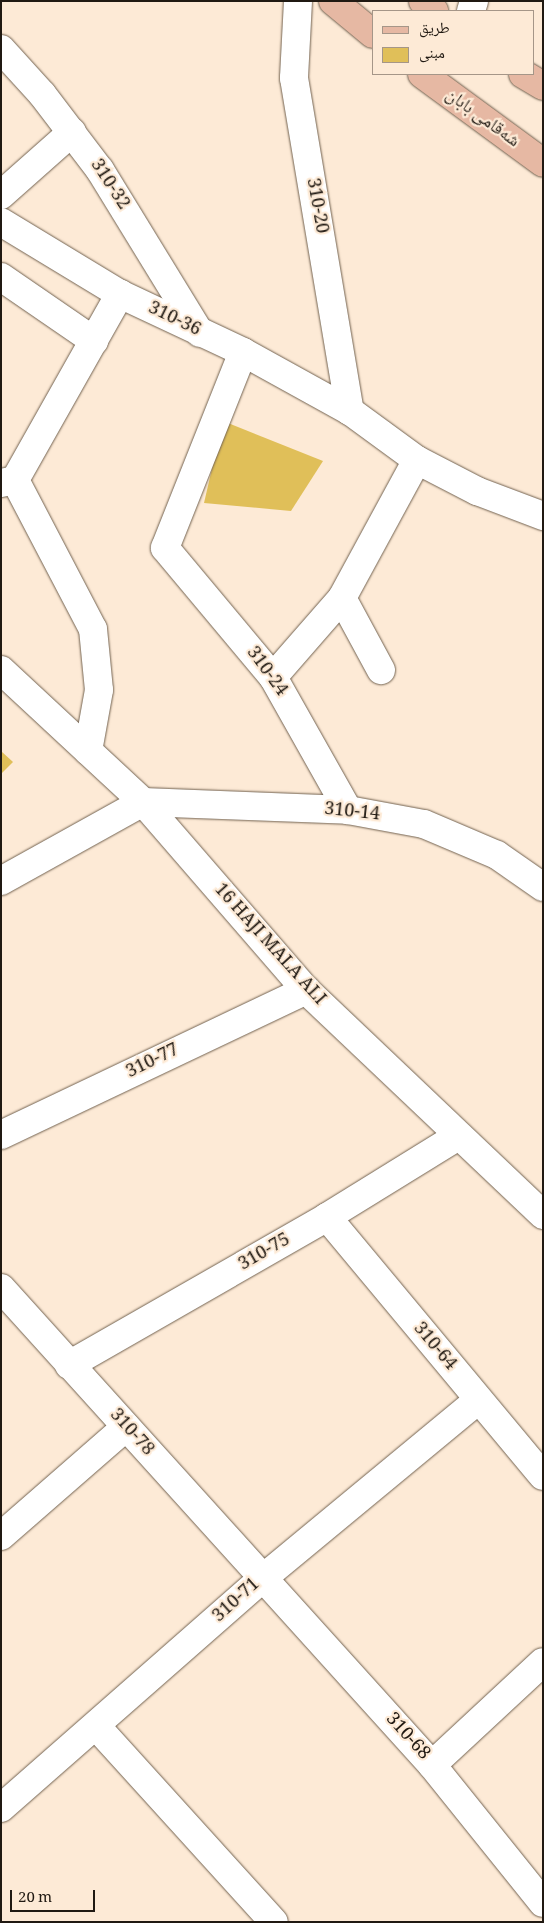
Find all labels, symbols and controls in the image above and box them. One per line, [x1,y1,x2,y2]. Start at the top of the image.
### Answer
legend [372,10,534,75]
text: طريق [419,17,450,43]
text: مبنى [419,42,445,68]
street label: شەقامی بابان [441,85,523,153]
street label: 310-32 [85,156,133,214]
street label: 310-20 [301,177,331,235]
street label: 310-36 [144,298,204,342]
street label: 310-24 [241,643,291,701]
street label: 310-14 [323,799,381,827]
street label: 16 HAJI MALA ALI [209,880,329,1010]
street label: 310-77 [123,1040,183,1084]
street label: 310-75 [235,1230,295,1276]
street label: 310-64 [408,1319,460,1375]
street label: 310-78 [104,1405,158,1461]
street label: 310-71 [209,1574,265,1628]
street label: 310-68 [380,1709,434,1765]
scale bar [12,1880,98,1912]
text: 20 m [18,1886,52,1912]

